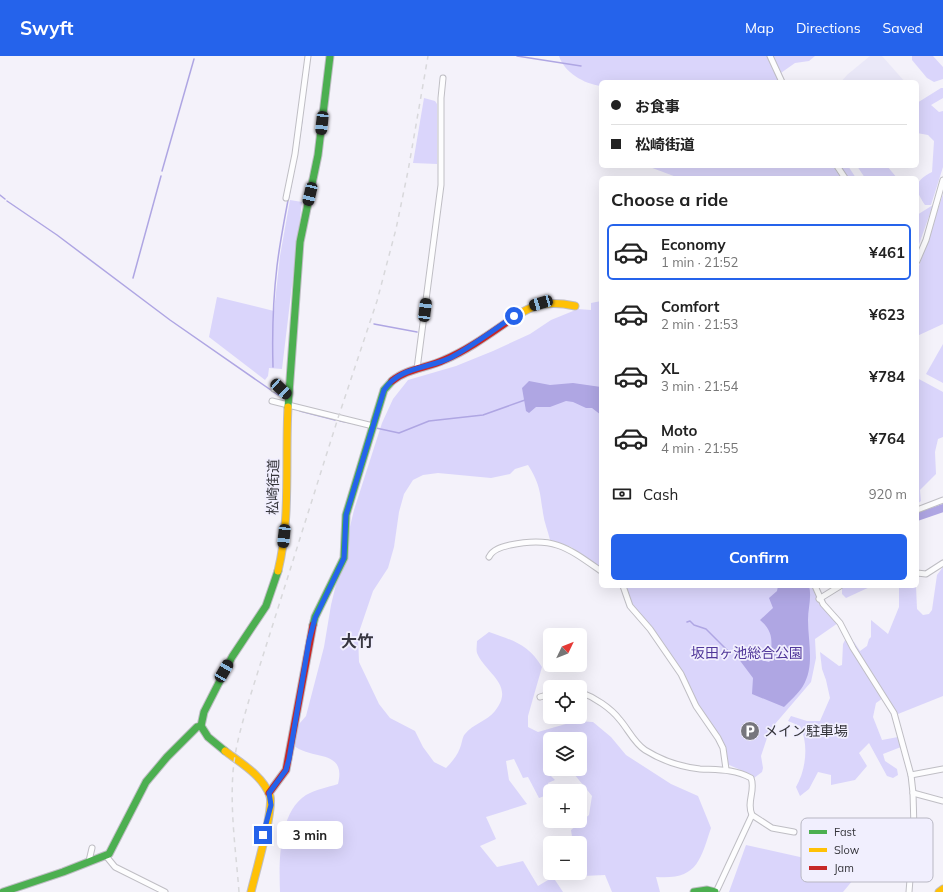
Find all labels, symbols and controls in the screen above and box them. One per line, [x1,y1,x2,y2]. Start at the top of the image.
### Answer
text: Swyft [20,16,74,40]
text: Map [745,19,774,37]
text: Directions [796,19,861,37]
text: Saved [883,19,923,37]
text: お食事 [635,97,680,116]
car [315,110,329,136]
text: 松崎街道 [635,135,695,154]
car [301,181,319,207]
text: Choose a ride [611,188,728,211]
icon: car [613,234,649,270]
text: Economy [661,235,726,254]
text: ¥461 [869,243,905,262]
text: 1 min · 21:52 [661,254,738,270]
car [528,294,554,312]
icon: car [613,296,649,332]
car [418,297,432,323]
text: Comfort [661,297,719,316]
text: ¥623 [869,305,905,324]
route start [505,307,523,325]
text: 2 min · 21:53 [661,316,738,332]
icon: car [613,358,649,394]
text: XL [661,359,679,378]
text: ¥784 [869,367,905,386]
car [268,376,294,402]
text: 3 min · 21:54 [661,378,738,394]
icon: car [613,420,649,456]
text: Moto [661,421,697,440]
text: ¥764 [869,429,905,448]
text: 4 min · 21:55 [661,440,738,456]
street label: 松崎街道 [264,459,282,515]
icon: cash [611,483,633,505]
text: Cash [643,485,678,504]
text: 920 m [869,486,907,502]
car [277,523,291,549]
button: Confirm [611,534,907,580]
north arrow [543,628,587,672]
map controls [543,628,587,880]
district label: 大竹 [341,631,373,651]
park label: 坂田ヶ池総合公園 [691,644,803,662]
car [213,658,235,684]
button: locate [543,680,587,724]
parking icon: メイン駐車場 [739,720,761,742]
place label: メイン駐車場 [764,722,848,740]
button: layers [543,732,587,776]
button: + [543,784,587,828]
legend [801,818,933,882]
callout: 3 min [277,821,343,849]
text: Fast [834,825,856,839]
route end [254,826,272,844]
text: 3 min [293,827,327,843]
button: − [543,836,587,880]
text: Slow [834,843,860,857]
text: Jam [834,861,854,875]

